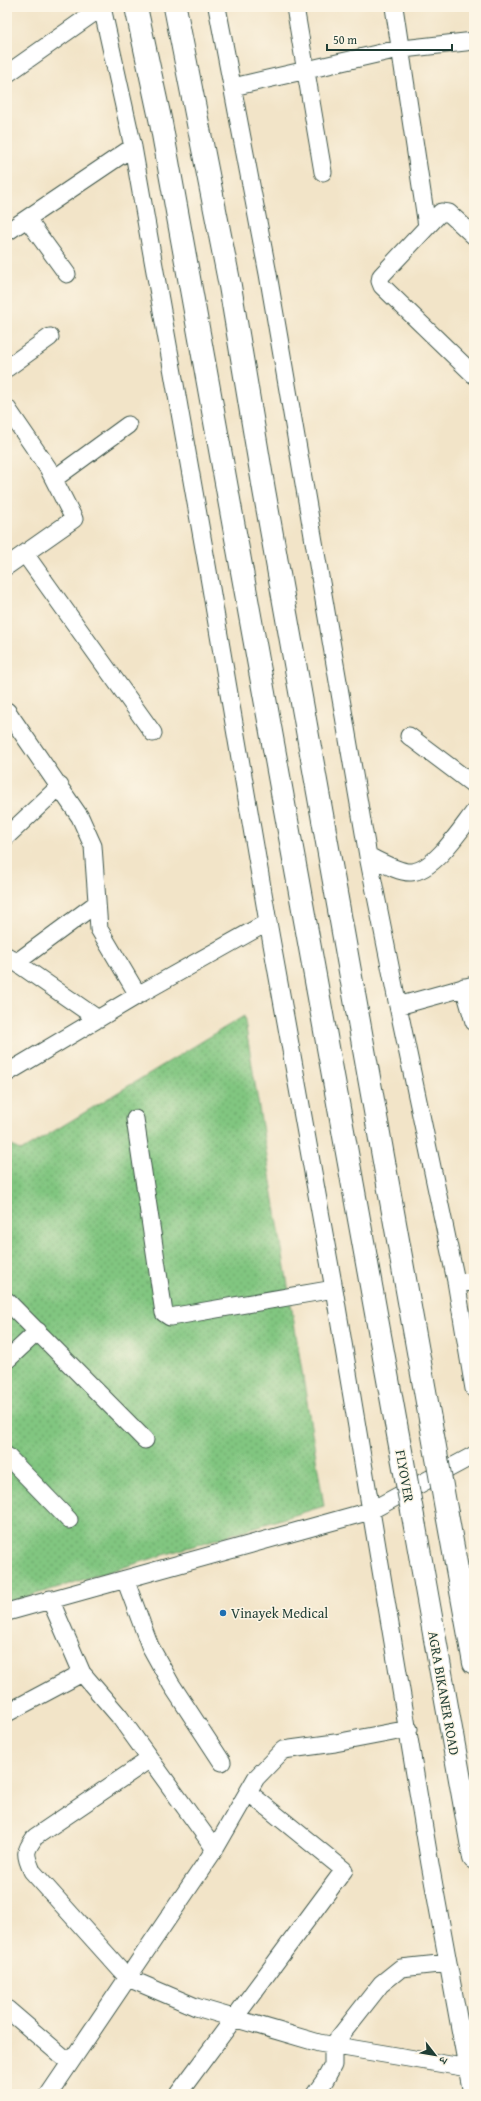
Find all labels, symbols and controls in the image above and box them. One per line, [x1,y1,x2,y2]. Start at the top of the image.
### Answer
scale bar [327,26,452,52]
text: 50 m [333,31,357,48]
street label: FLYOVER [391,1448,420,1505]
place label: Vinayek Medical [231,1603,328,1623]
marker: Vinayek Medical [218,1608,228,1618]
street label: AGRA BIKANER ROAD [423,1629,465,1757]
north arrow [415,2035,455,2075]
text: उ [435,2053,452,2068]

